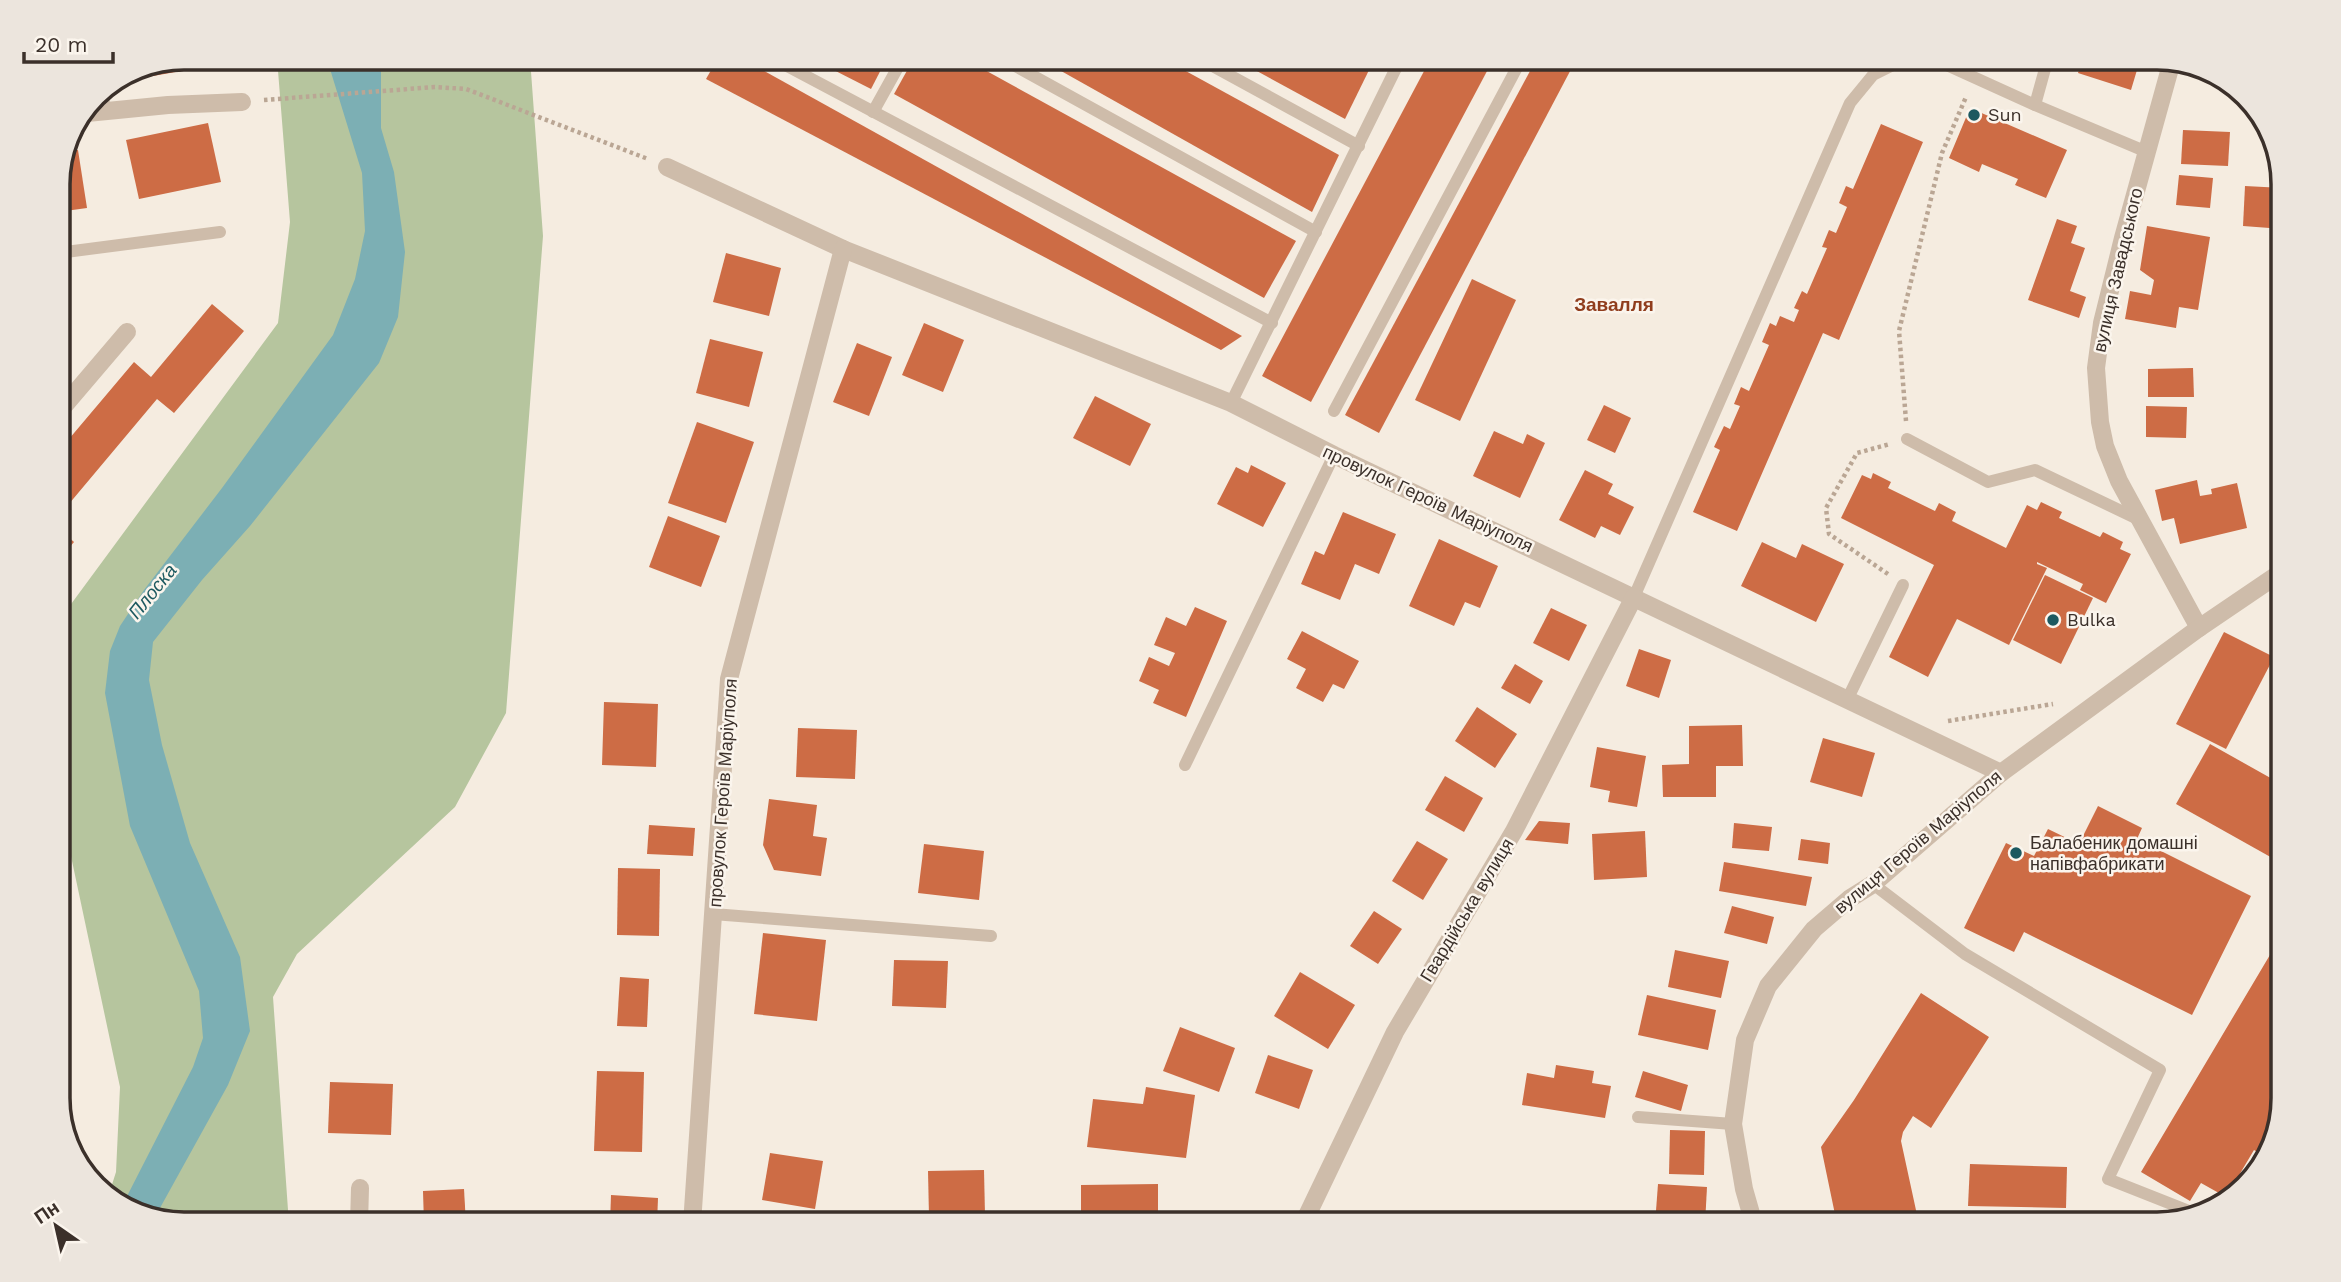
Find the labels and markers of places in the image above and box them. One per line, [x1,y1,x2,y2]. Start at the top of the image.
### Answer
place label: Sun [1988,104,2022,125]
marker: Sun [1966,107,1982,123]
place label: Bulka [2067,609,2116,630]
marker: Bulka [2045,612,2061,628]
place label: Балабеник домашні напівфабрикати [2030,832,2198,874]
marker: Балабеник домашні напівфабрикати [2008,845,2024,861]

